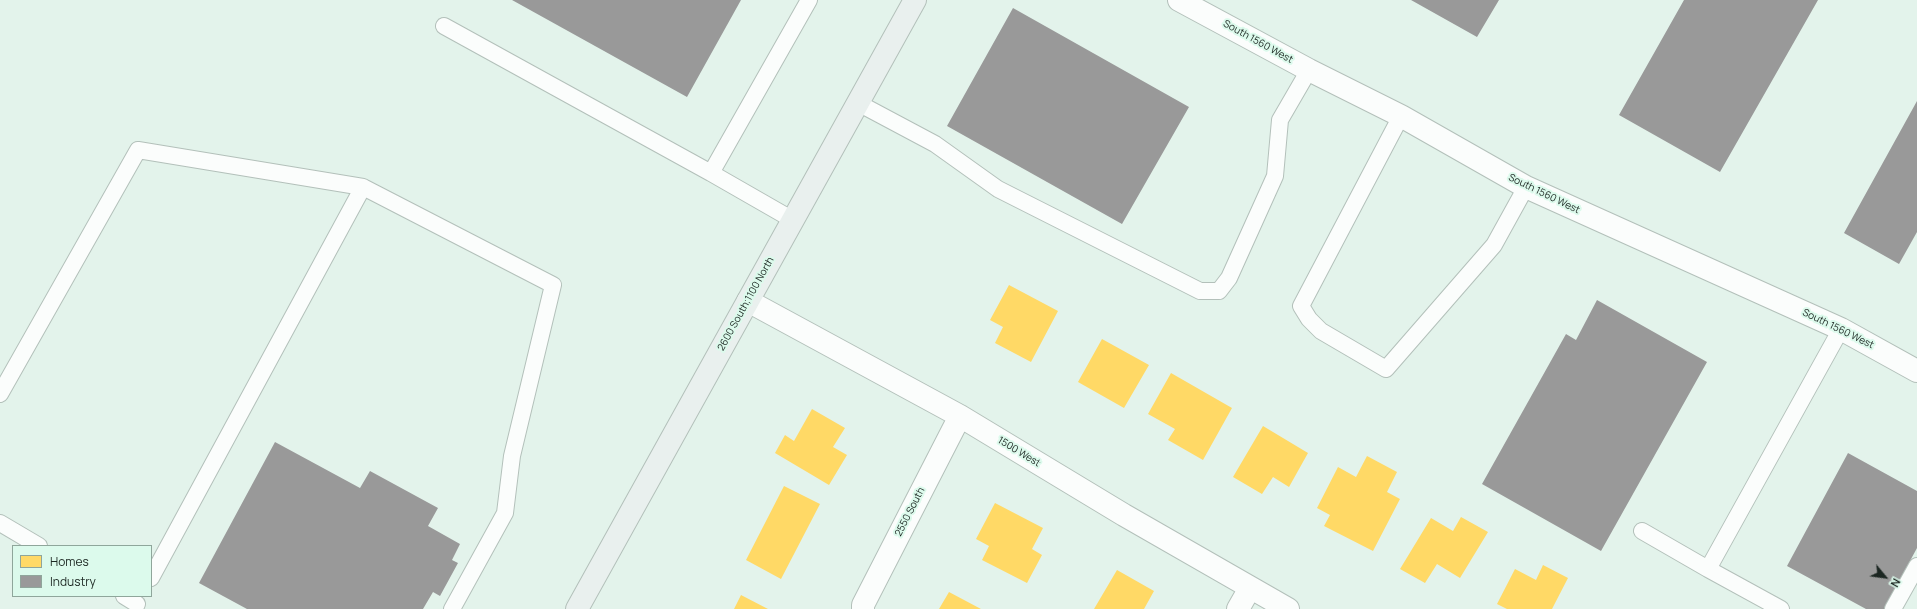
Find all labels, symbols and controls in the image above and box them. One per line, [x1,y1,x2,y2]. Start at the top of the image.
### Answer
street label: South 1560 West [1221,18,1295,66]
street label: South 1560 West [1506,172,1582,216]
street label: 2600 South;1100 North [715,255,777,353]
street label: South 1560 West [1800,307,1876,351]
street label: 1500 West [995,435,1043,469]
street label: 2550 South [893,486,927,538]
legend [12,545,152,597]
text: Homes [50,553,89,570]
north arrow [1865,557,1905,597]
text: Industry [50,573,96,590]
text: N [1887,576,1904,590]

